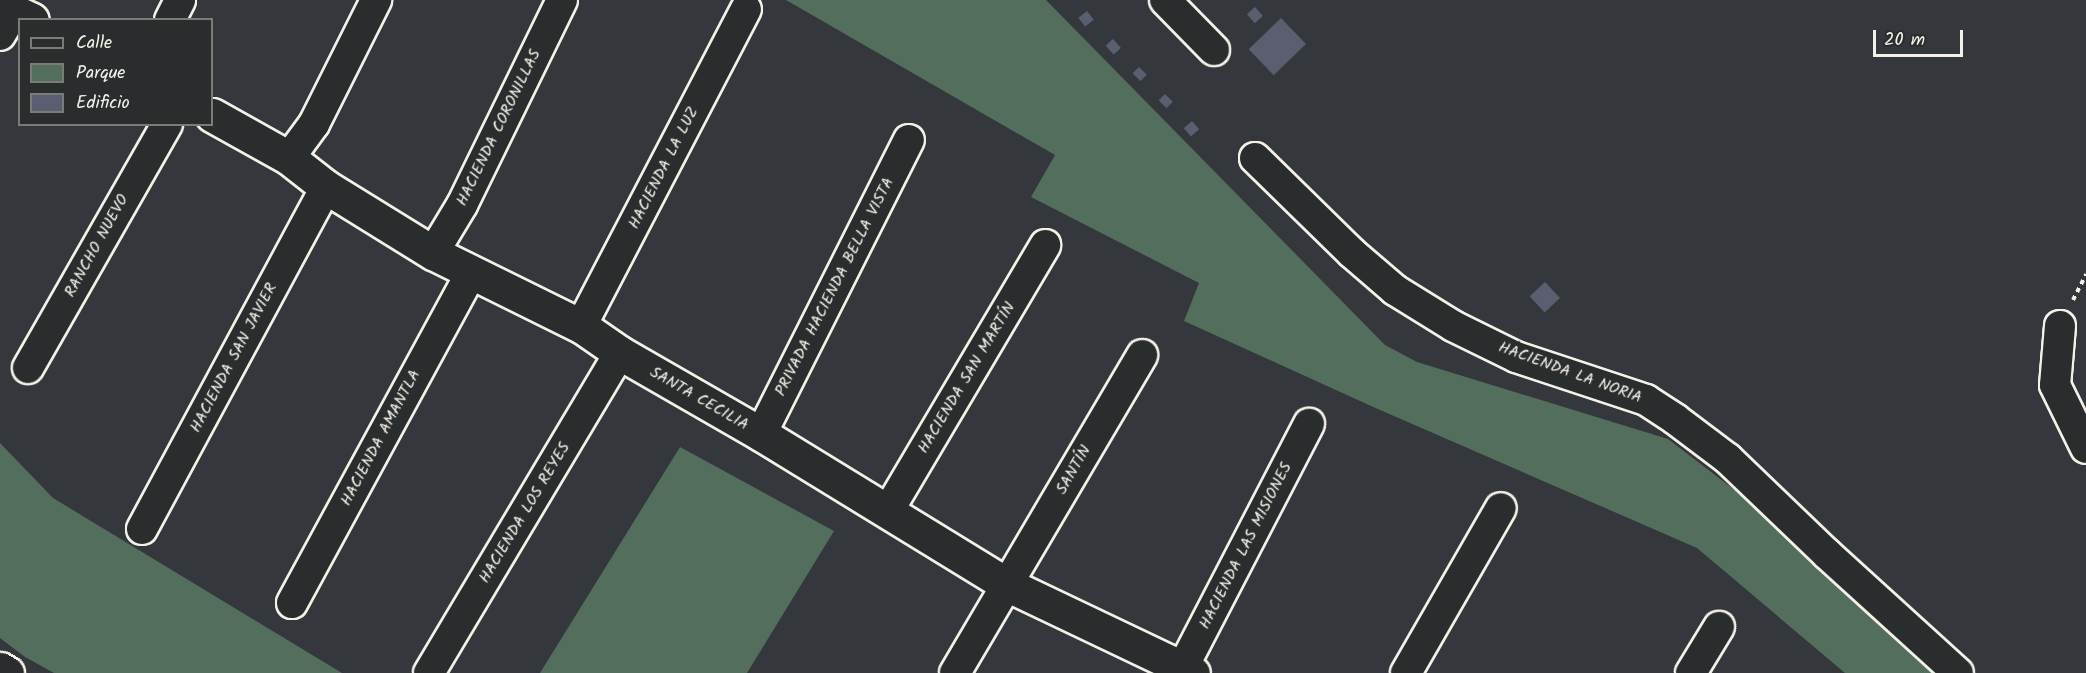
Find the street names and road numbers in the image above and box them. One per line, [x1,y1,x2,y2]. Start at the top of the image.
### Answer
street label: HACIENDA CORONILLAS [453,47,545,209]
street label: HACIENDA LA LUZ [625,104,703,232]
street label: PRIVADA HACIENDA BELLA VISTA [771,174,899,400]
street label: RANCHO NUEVO [61,191,133,301]
street label: HACIENDA SAN JAVIER [186,280,282,436]
street label: HACIENDA SAN MARTÍN [914,299,1020,457]
street label: HACIENDA LA NORIA [1496,338,1644,408]
street label: SANTA CECILIA [646,363,752,435]
street label: HACIENDA AMANTLA [337,367,425,509]
street label: HACIENDA LOS REYES [475,439,575,587]
street label: SANTÍN [1052,442,1096,498]
street label: HACIENDA LAS MISIONES [1196,459,1296,633]

